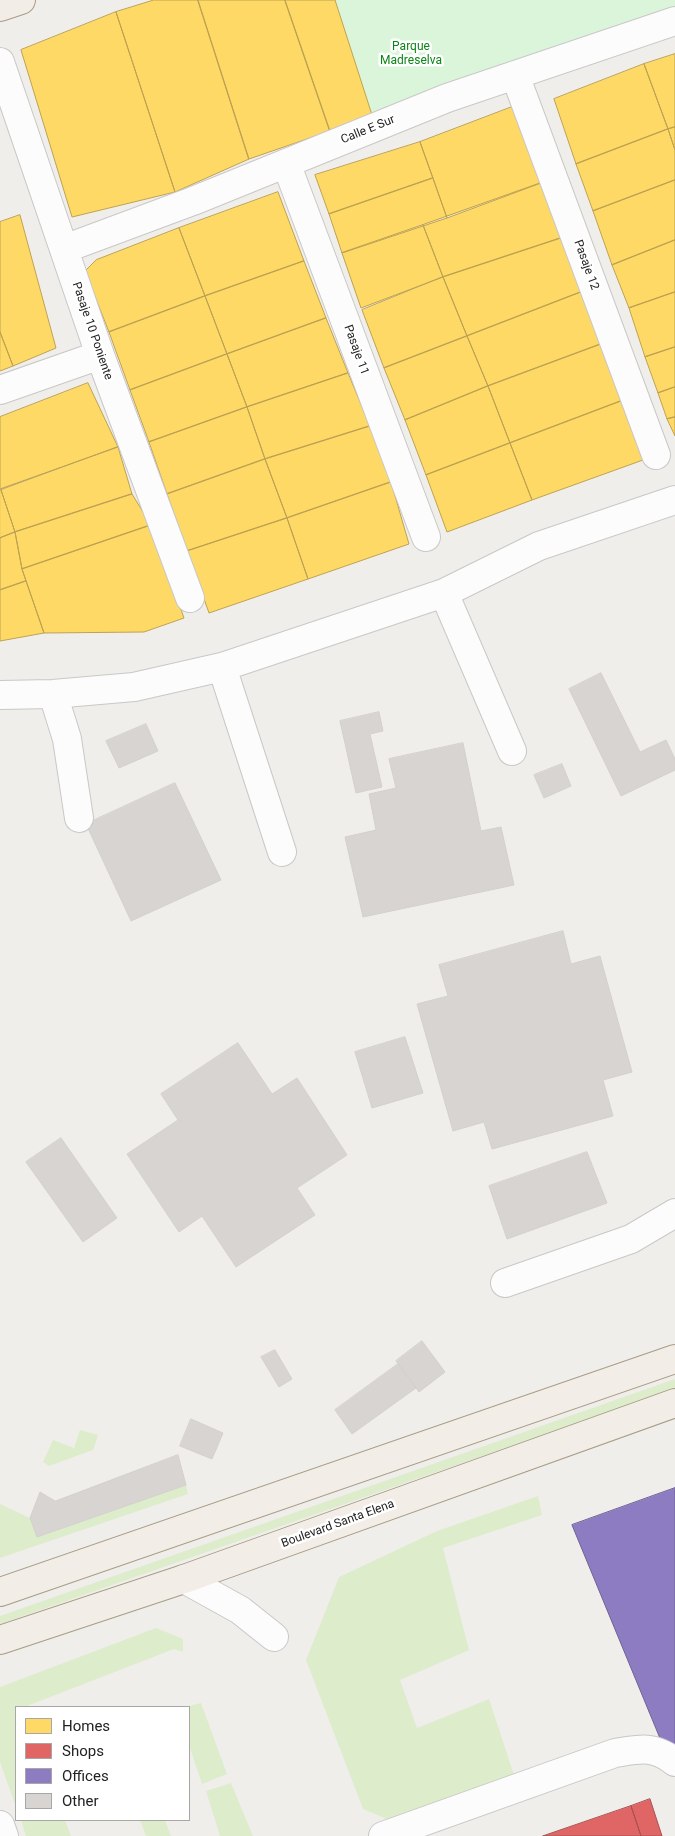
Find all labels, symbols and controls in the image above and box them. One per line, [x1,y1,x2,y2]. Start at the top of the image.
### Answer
park label: Parque Madreselva [380,40,442,68]
street label: Calle E Sur [339,113,397,147]
street label: Pasaje 12 [570,238,602,292]
street label: Pasaje 10 Poniente [68,280,116,382]
street label: Pasaje 11 [340,323,372,377]
street label: Boulevard Santa Elena [280,1497,396,1551]
legend [15,1706,190,1821]
text: Homes [62,1717,110,1735]
text: Shops [62,1742,104,1760]
text: Offices [62,1767,109,1785]
text: Other [62,1792,99,1810]

